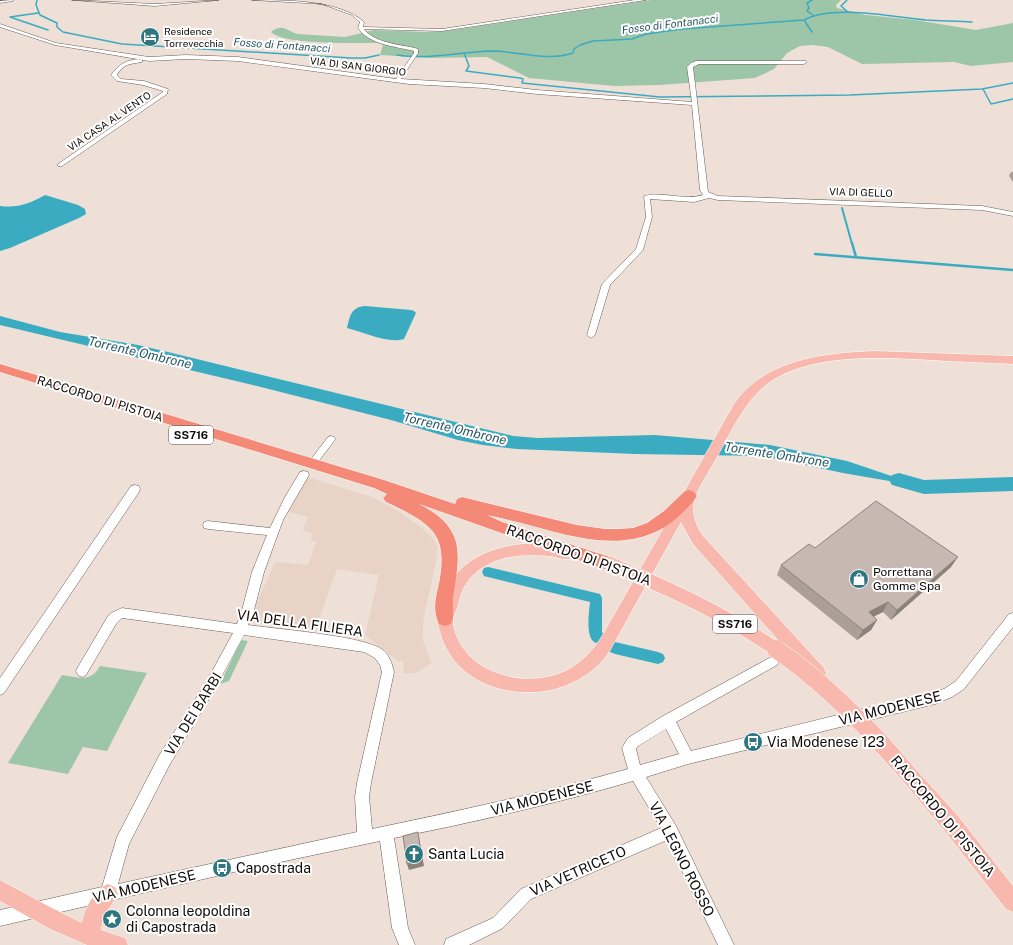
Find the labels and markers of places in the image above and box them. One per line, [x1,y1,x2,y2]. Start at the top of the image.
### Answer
place label: Residence Torrevecchia [164,25,223,49]
hotel icon: Residence Torrevecchia [139,26,161,48]
place label: Porrettana Gomme Spa [873,565,941,593]
shop icon: Porrettana Gomme Spa [848,568,870,590]
bus stop icon: Via Modenese 123 [742,731,764,753]
place label: Via Modenese 123 [767,734,885,750]
church icon: Santa Lucia [403,843,425,865]
place label: Santa Lucia [428,846,504,862]
bus stop icon: Capostrada [211,857,233,879]
place label: Capostrada [236,860,311,876]
place label: Colonna leopoldina di Capostrada [126,903,250,935]
place icon: Colonna leopoldina di Capostrada [101,908,123,930]

